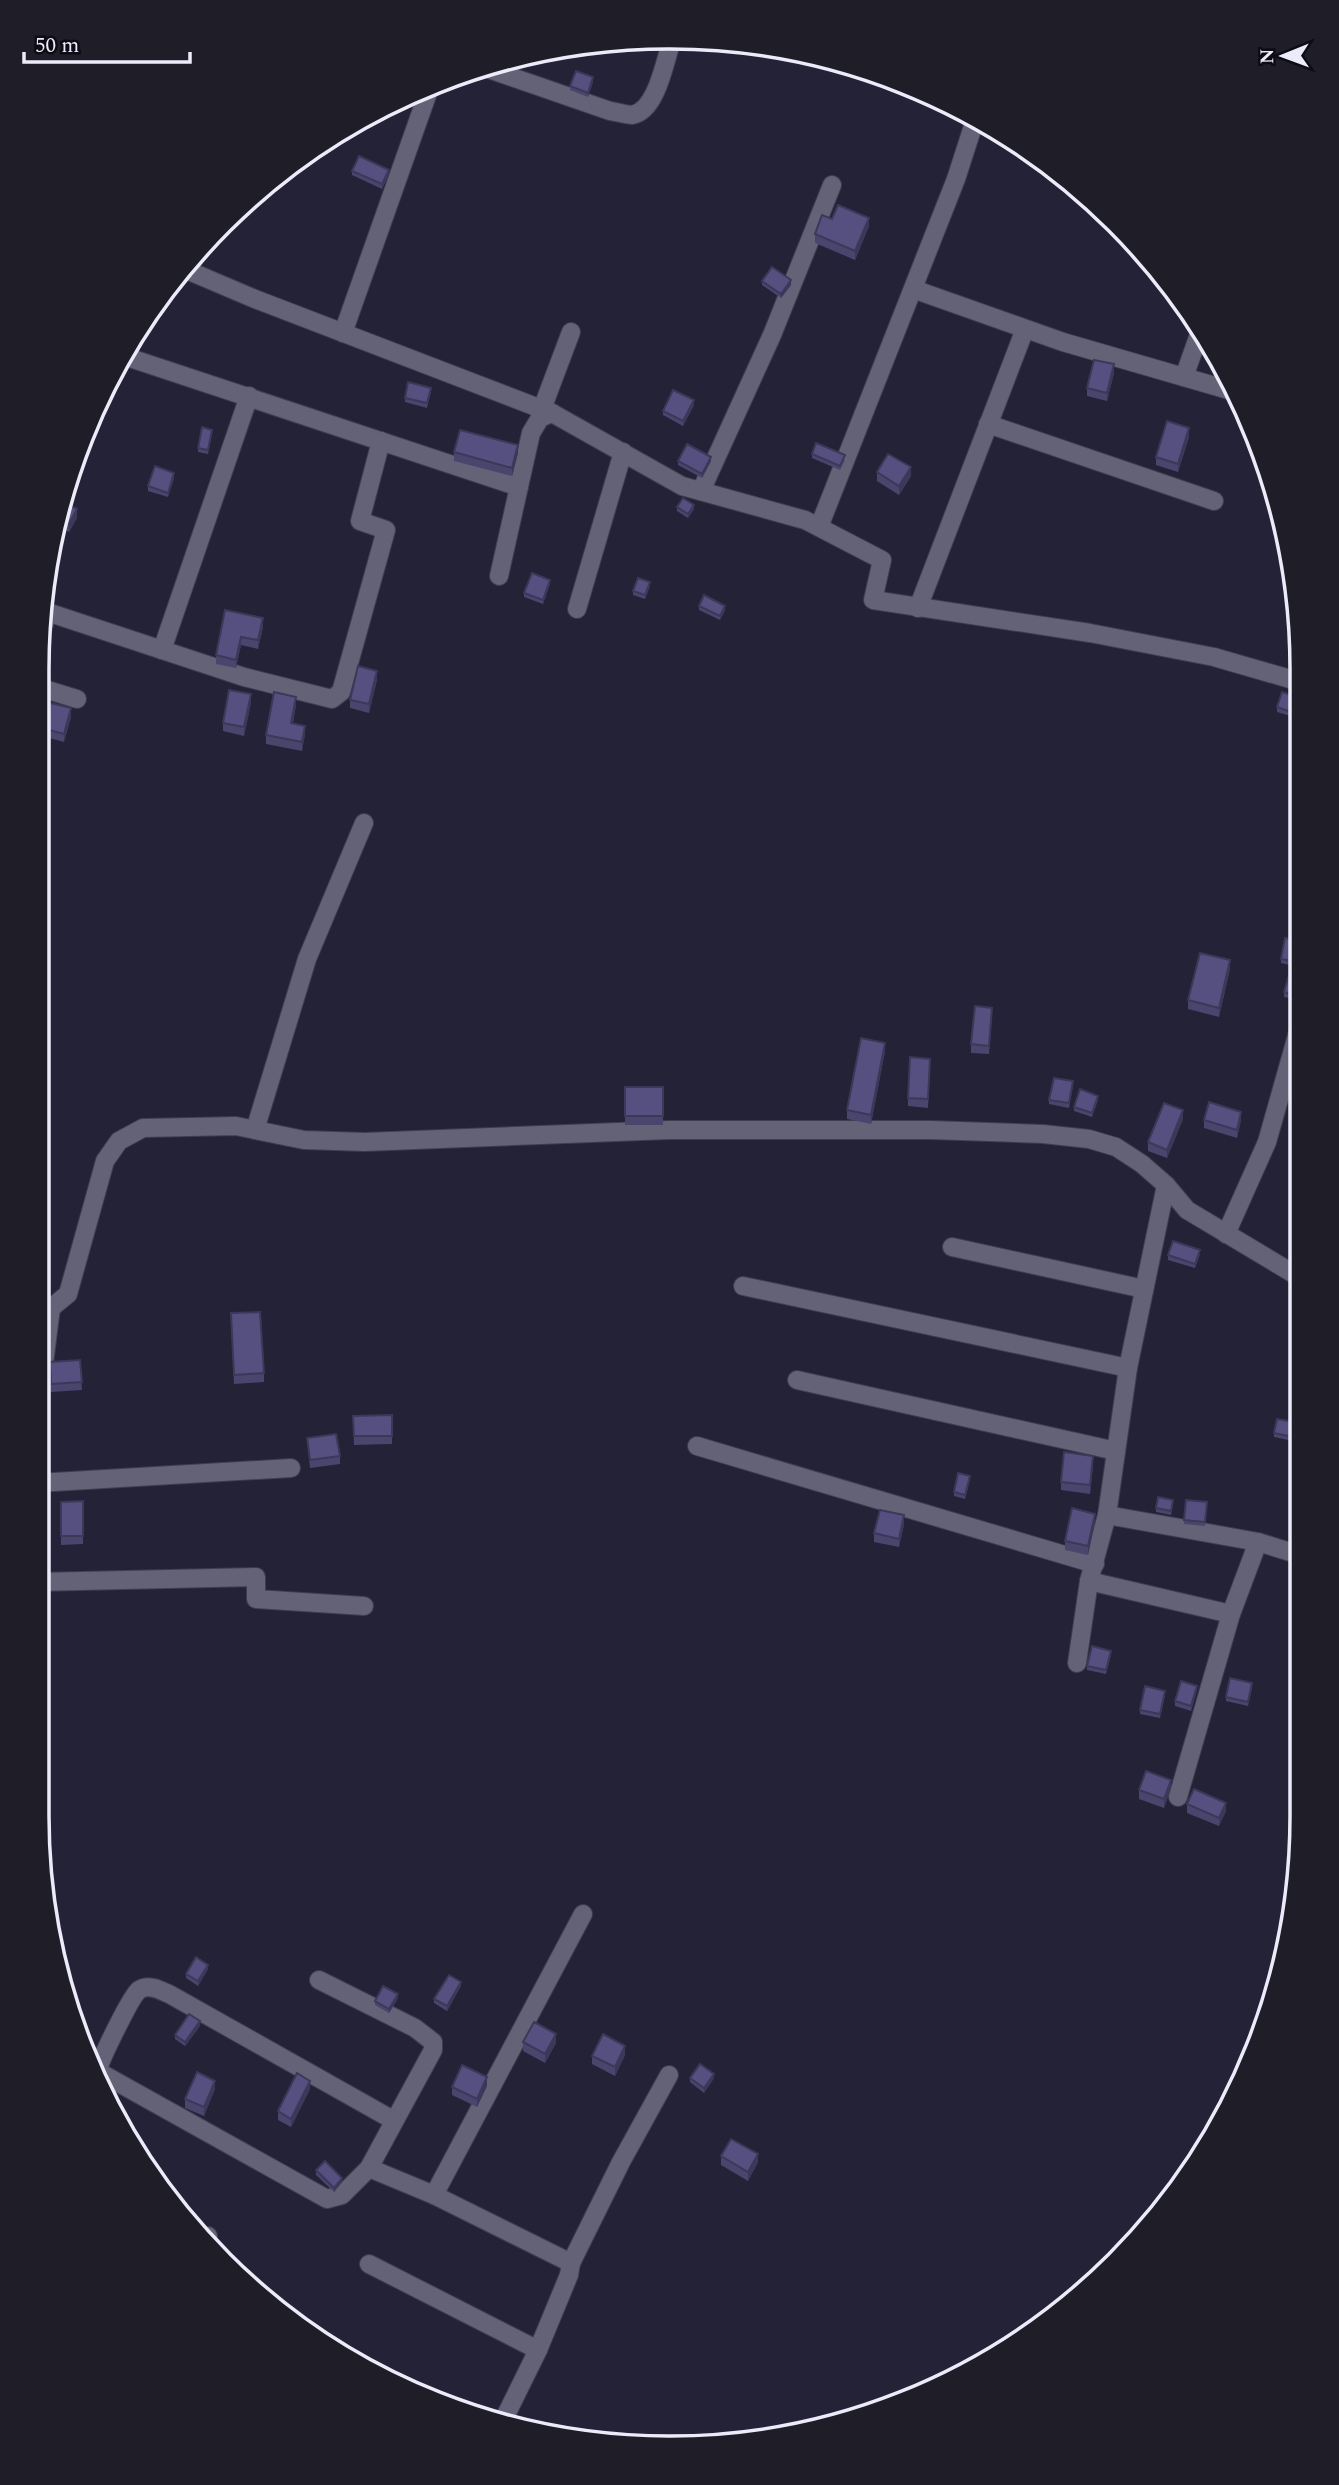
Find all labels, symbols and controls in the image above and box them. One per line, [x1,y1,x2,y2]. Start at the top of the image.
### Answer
scale bar [24,21,191,65]
north arrow [1248,21,1318,91]
text: 50 m [35,30,79,62]
text: N [1253,48,1282,64]

